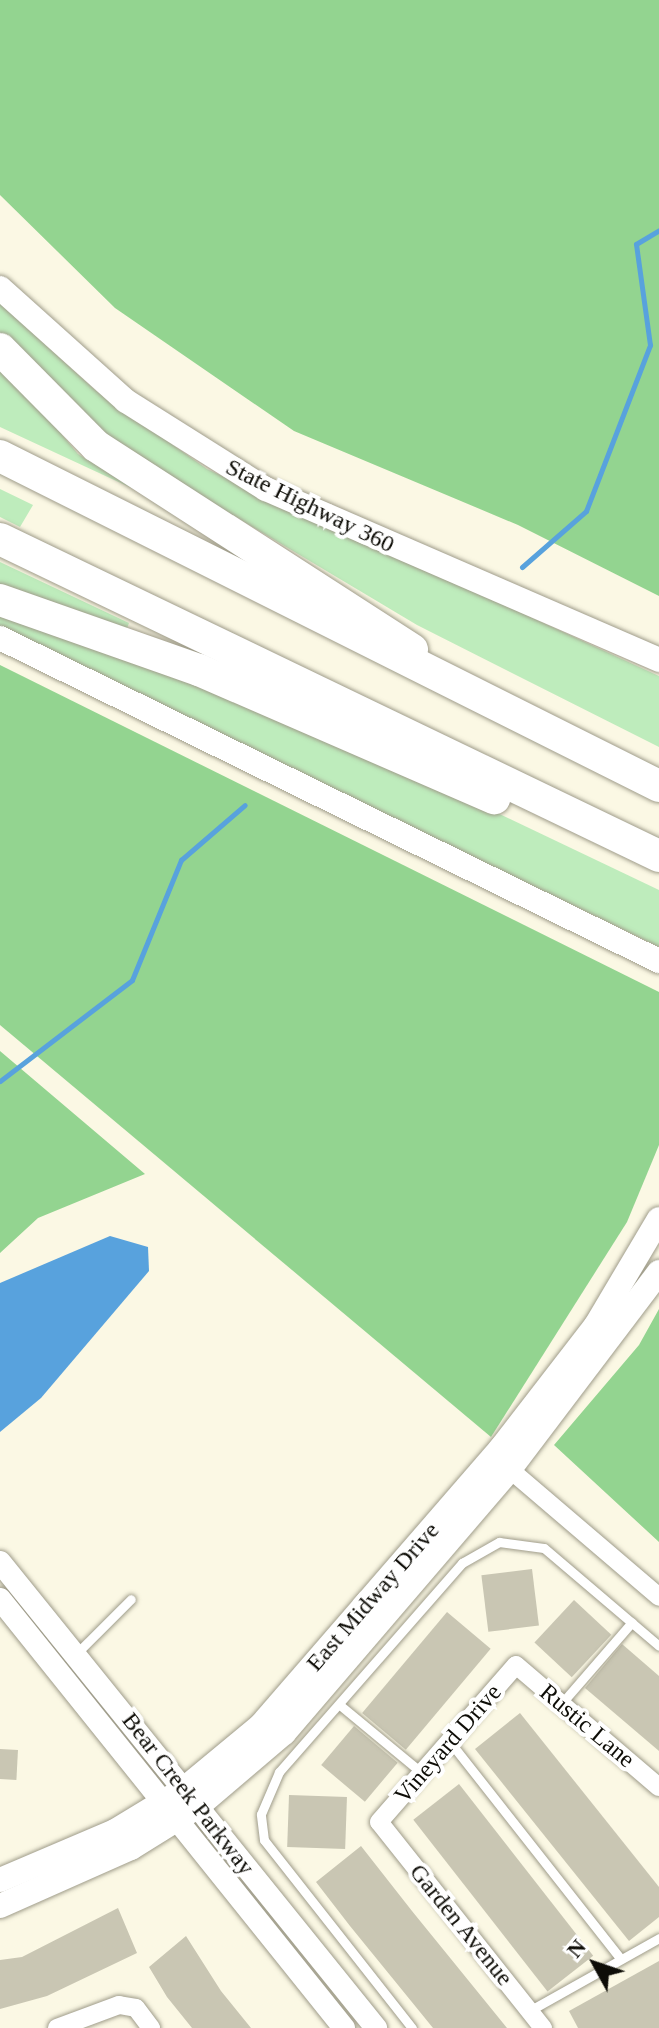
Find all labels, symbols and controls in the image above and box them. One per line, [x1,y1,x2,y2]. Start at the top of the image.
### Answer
street label: State Highway 360 [221,453,399,559]
street label: East Midway Drive [300,1517,446,1677]
street label: Rustic Lane [534,1678,640,1774]
street label: Vineyard Drive [388,1679,508,1809]
street label: Bear Creek Parkway [116,1707,260,1881]
street label: Garden Avenue [403,1858,519,1992]
north arrow [555,1924,635,2004]
text: N [562,1934,591,1962]

